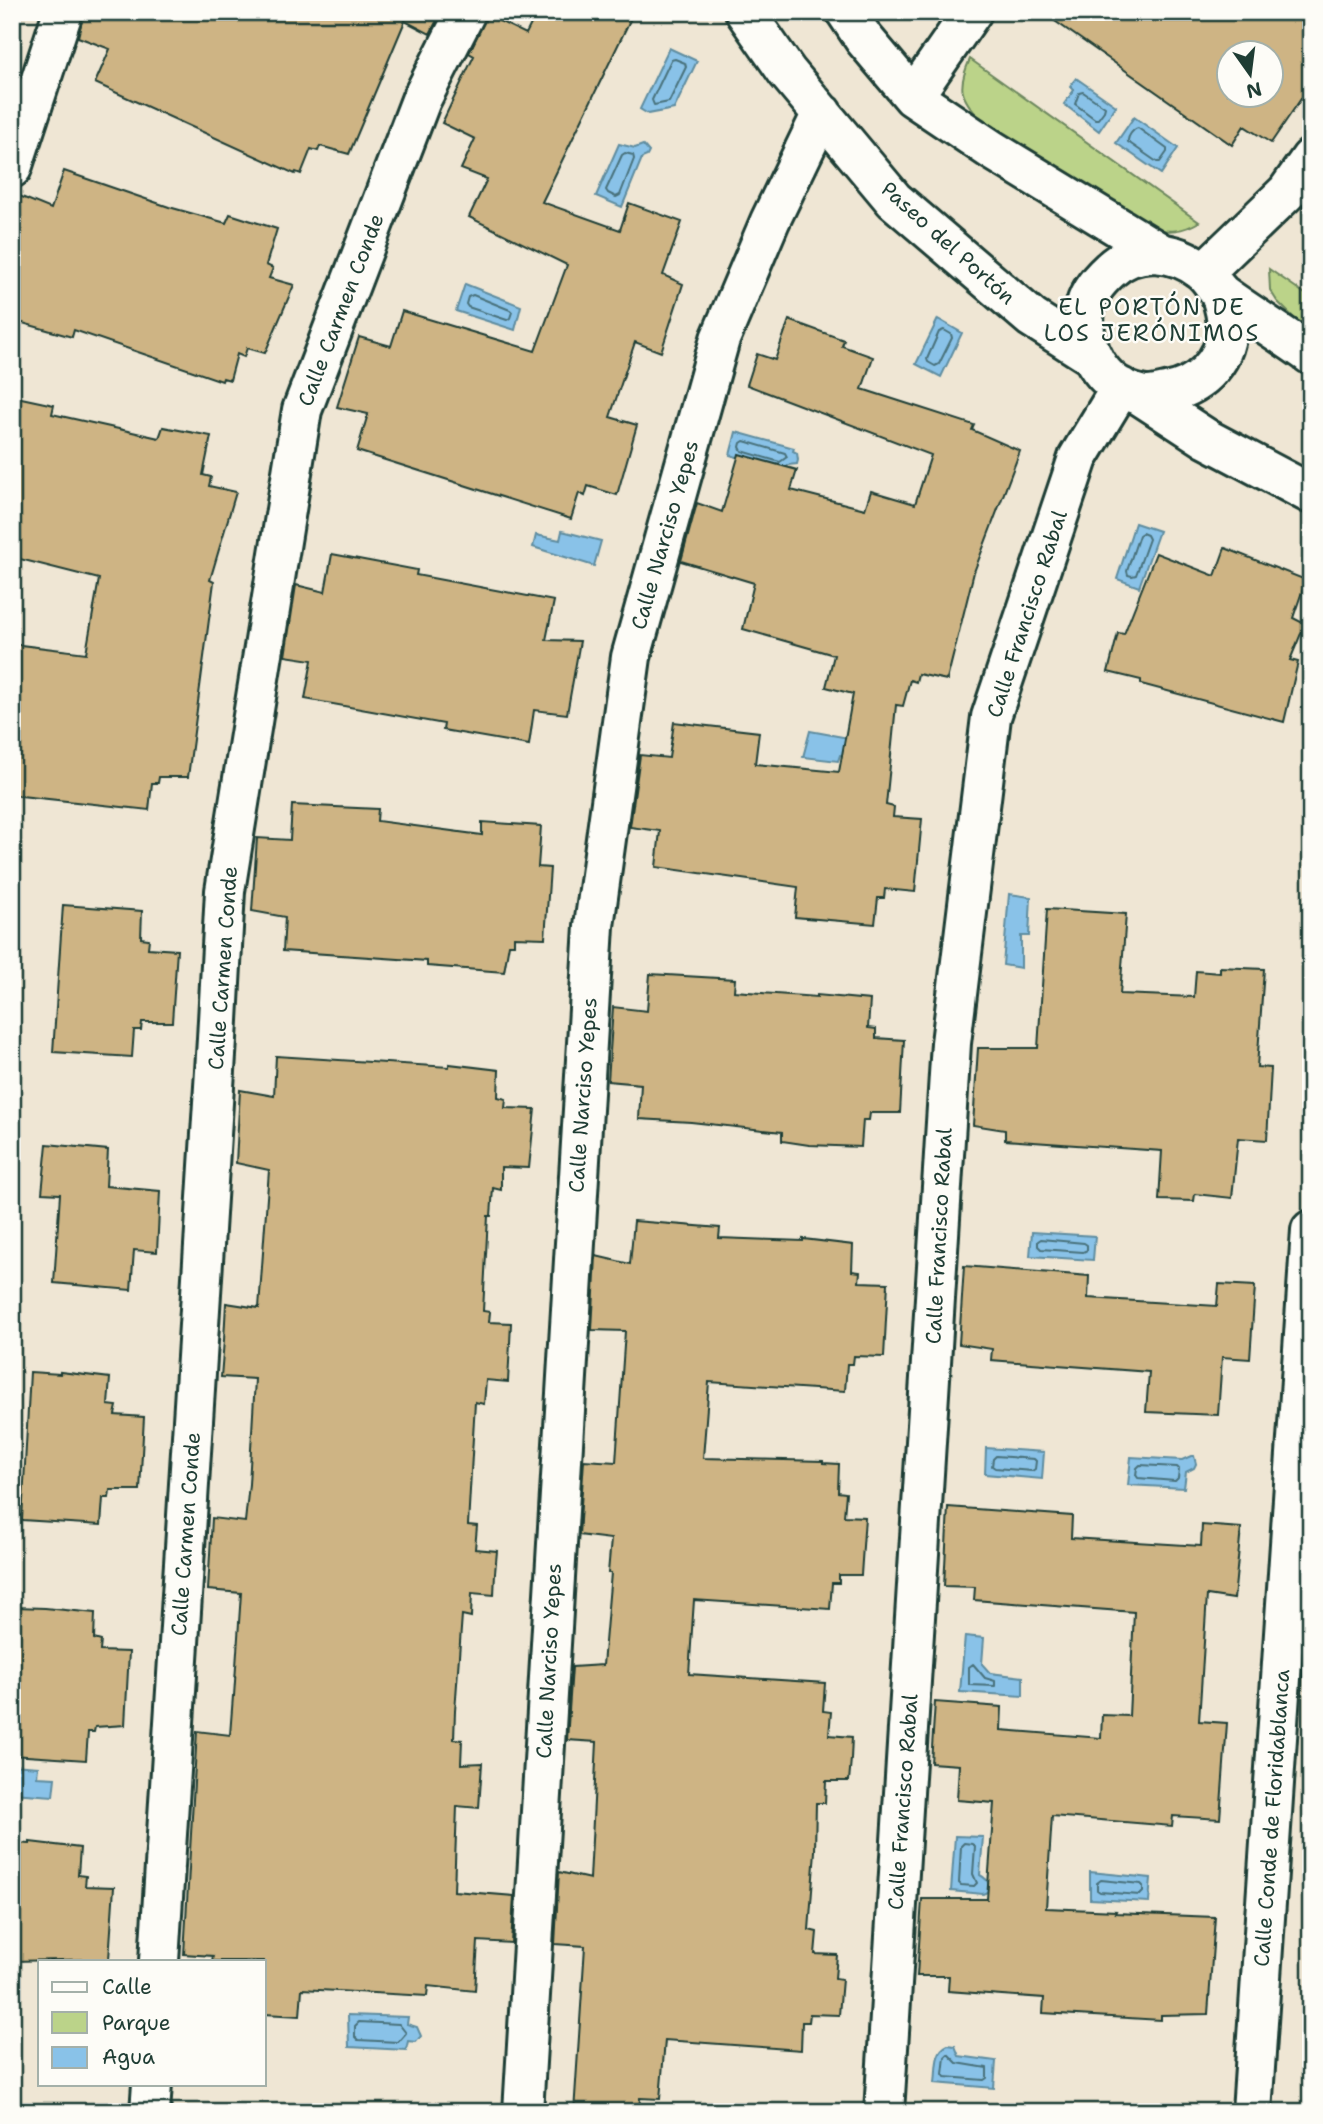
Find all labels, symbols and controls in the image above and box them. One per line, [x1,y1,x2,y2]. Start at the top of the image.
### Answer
north arrow [1214,38,1284,108]
text: N [1244,76,1264,104]
street label: Paseo del Portón [875,175,1021,311]
street label: Calle Carmen Conde [291,210,391,410]
district label: EL PORTÓN DE LOS JERÓNIMOS [1044,291,1260,348]
street label: Calle Narciso Yepes [625,437,705,633]
street label: Calle Francisco Rabal [980,506,1074,721]
street label: Calle Carmen Conde [202,865,244,1071]
street label: Calle Narciso Yepes [562,996,604,1194]
street label: Calle Francisco Rabal [919,1127,959,1345]
street label: Calle Carmen Conde [165,1431,207,1637]
street label: Calle Narciso Yepes [530,1563,568,1759]
street label: Calle Conde de Floridablanca [1248,1668,1296,1968]
street label: Calle Francisco Rabal [881,1692,925,1911]
legend [38,1960,266,2086]
text: Calle [102,1973,152,2001]
text: Parque [102,2009,171,2037]
text: Agua [102,2043,155,2071]

